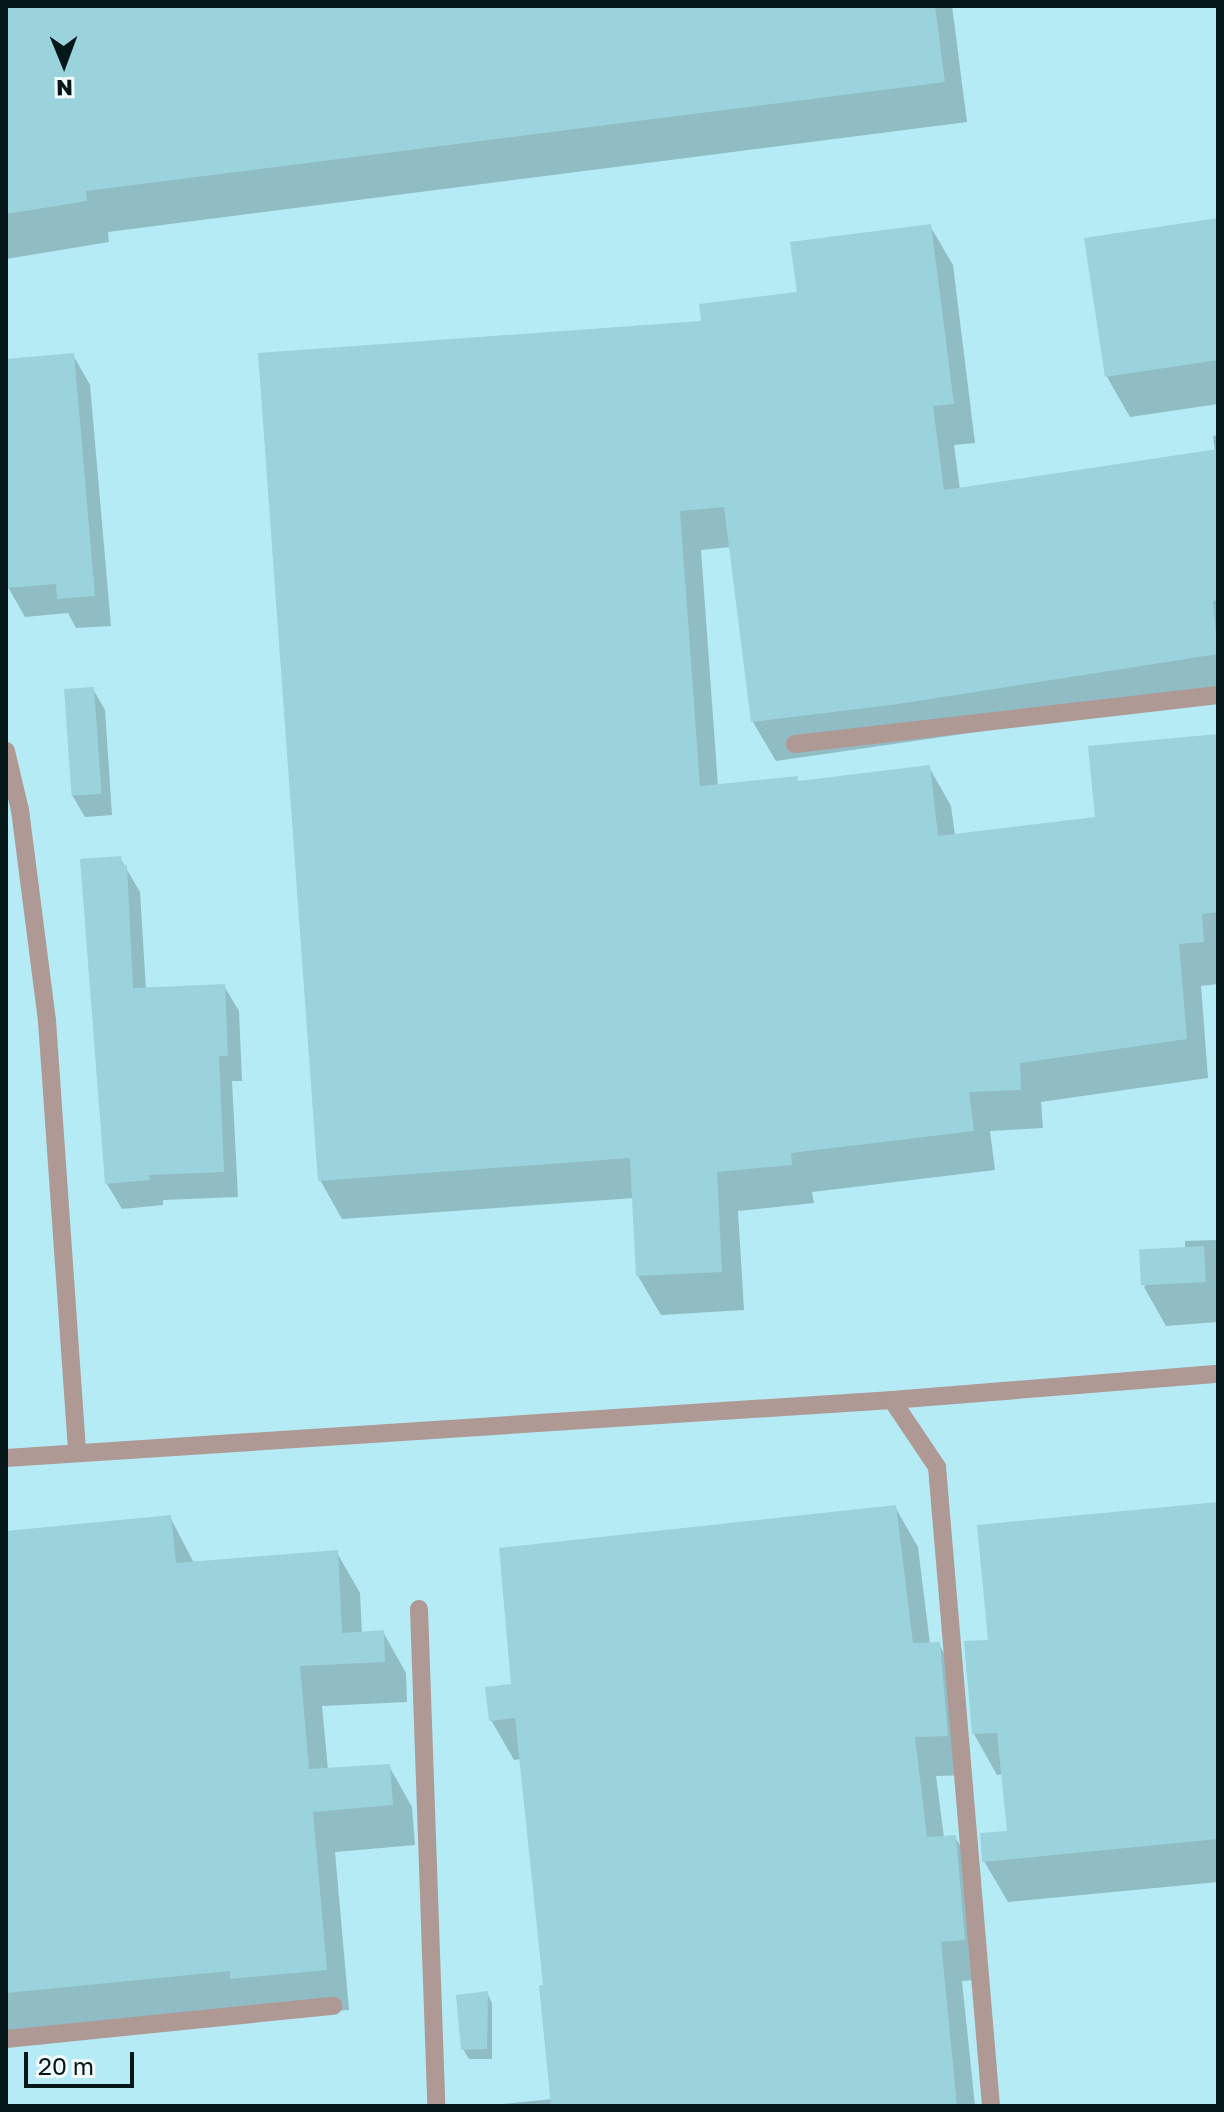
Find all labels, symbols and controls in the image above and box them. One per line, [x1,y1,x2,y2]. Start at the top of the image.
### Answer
north arrow [24,24,104,104]
text: N [56,75,73,102]
scale bar [28,2036,138,2086]
text: 20 m [38,2051,94,2080]

